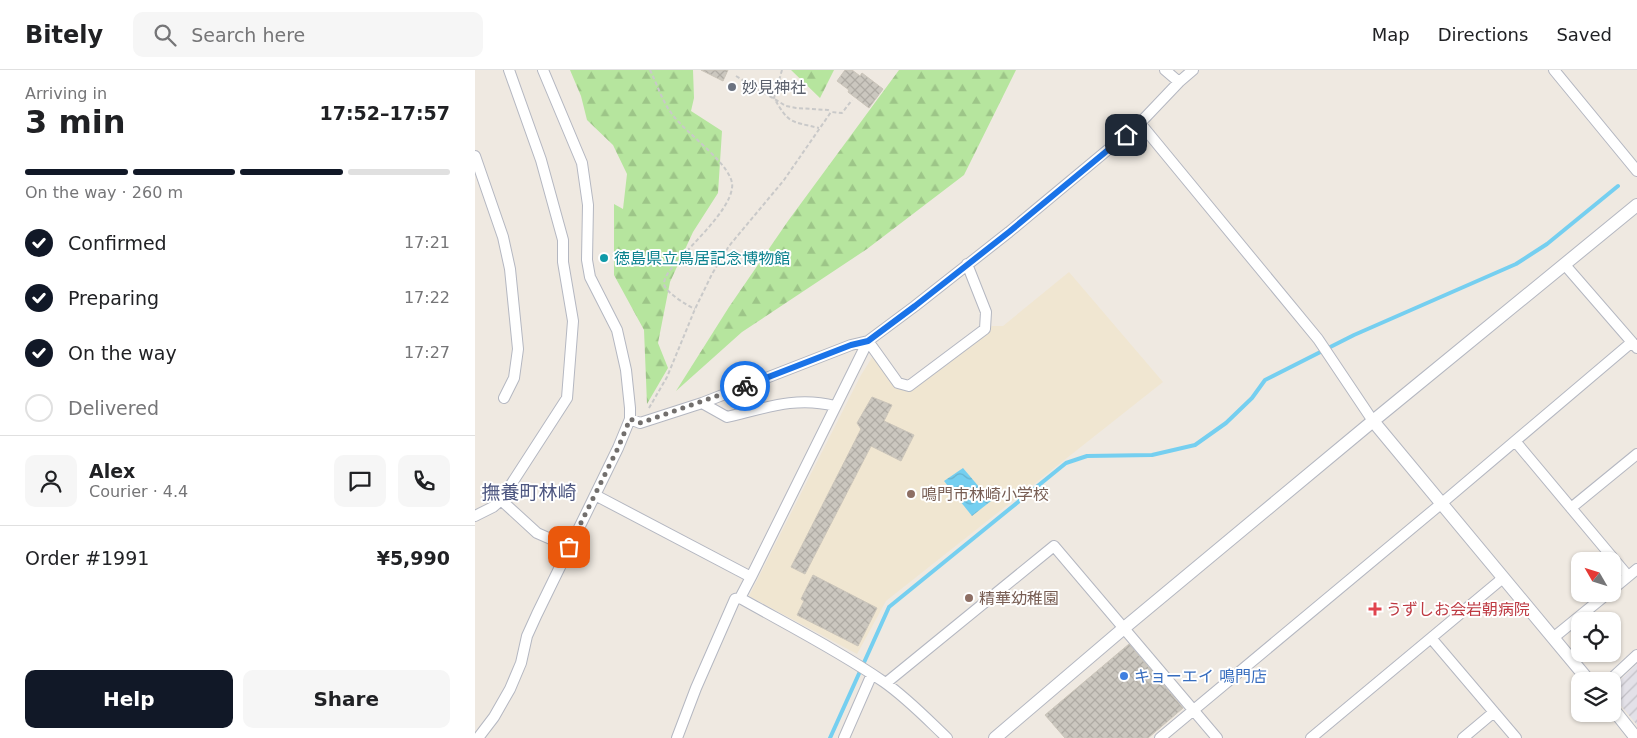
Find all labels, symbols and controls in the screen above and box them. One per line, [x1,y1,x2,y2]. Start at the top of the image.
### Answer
search box [133,12,483,57]
text: Bitely [25,21,103,49]
icon: search [151,21,179,49]
text: Search here [191,24,305,46]
text: Map [1372,24,1410,45]
text: Directions [1438,24,1528,45]
text: Saved [1556,24,1612,45]
place label: 妙見神社 [742,78,806,97]
marker: 妙見神社 [726,81,738,93]
text: Arriving in [25,84,107,103]
text: 17:52–17:57 [320,102,450,124]
text: 3 min [25,103,126,141]
pin [1105,114,1147,156]
icon: home [1112,121,1140,149]
text: On the way · 260 m [25,183,183,202]
icon: check [25,229,53,257]
text: Confirmed [68,232,167,254]
text: 17:21 [404,233,450,252]
place label: 徳島県立鳥居記念博物館 [614,249,790,268]
marker: 徳島県立鳥居記念博物館 [598,252,610,264]
icon: check [25,284,53,312]
text: Preparing [68,287,159,309]
text: 17:22 [404,288,450,307]
icon: check [25,339,53,367]
text: On the way [68,342,177,364]
text: 17:27 [404,343,450,362]
courier [720,361,770,411]
icon: bike [731,372,759,400]
text: Delivered [68,397,159,419]
button: person [25,455,77,507]
button: chat [334,455,386,507]
button: phone [398,455,450,507]
text: Alex [89,460,135,482]
district label: 撫養町林崎 [481,481,577,503]
text: Courier · 4.4 [89,482,188,501]
place label: 鳴門市林崎小学校 [921,485,1049,504]
marker: 鳴門市林崎小学校 [905,488,917,500]
pin [548,526,590,568]
icon: bag [555,533,583,561]
text: Order #1991 [25,547,149,569]
text: ¥5,990 [377,547,450,569]
north arrow [1571,552,1621,602]
map controls [1571,552,1621,722]
place label: 精華幼稚園 [979,589,1059,608]
marker: 精華幼稚園 [963,592,975,604]
place label: うずしお会岩朝病院 [1386,600,1530,619]
marker: うずしお会岩朝病院 [1368,602,1382,616]
button: locate [1571,612,1621,662]
place label: キョーエイ 鳴門店 [1134,667,1267,686]
button: Help [25,670,233,728]
button: Share [243,670,450,728]
marker: キョーエイ 鳴門店 [1118,670,1130,682]
button: layers [1571,672,1621,722]

